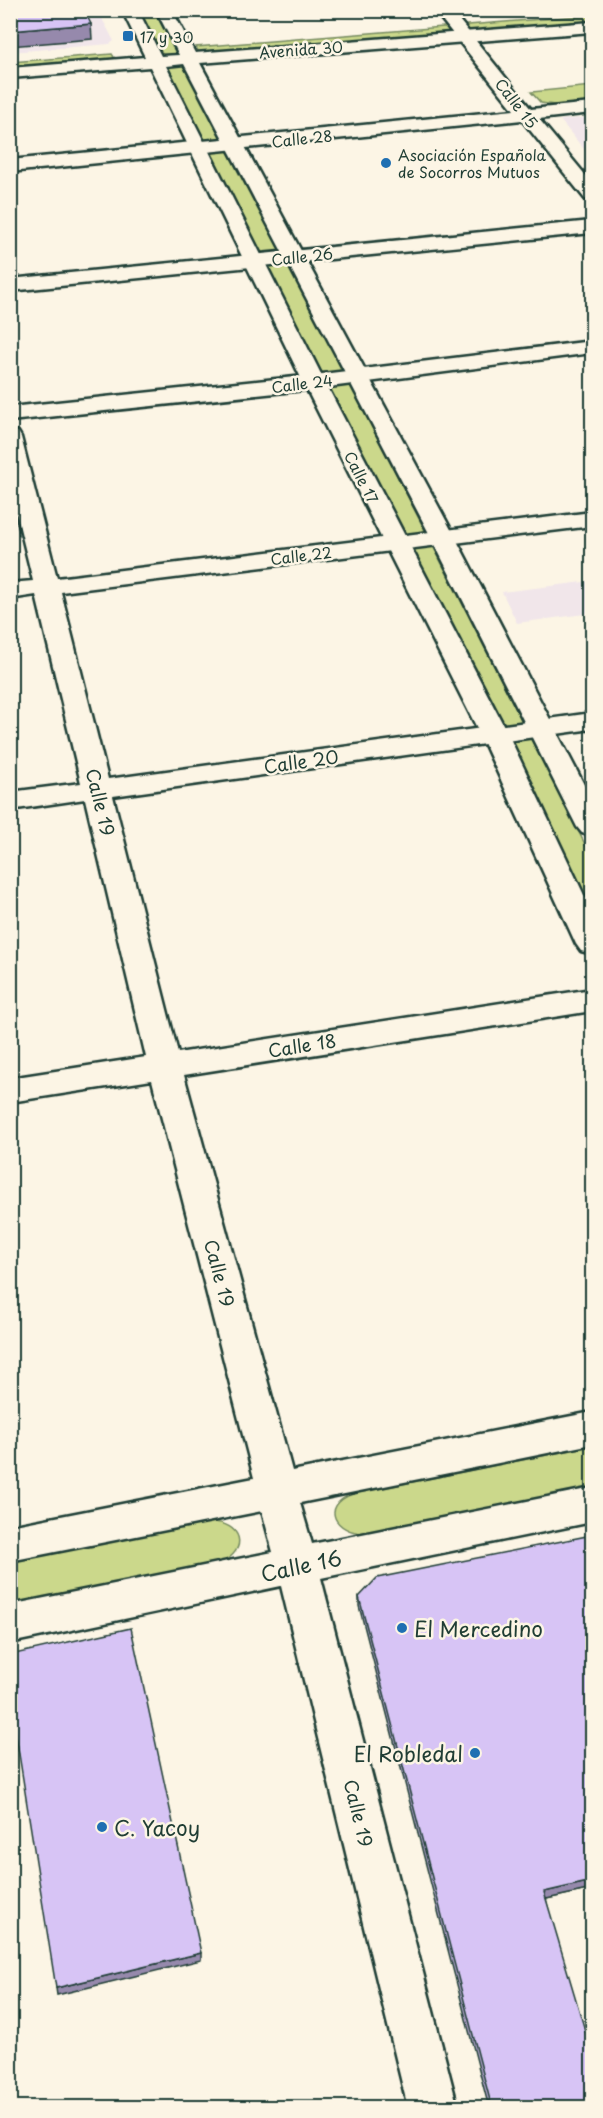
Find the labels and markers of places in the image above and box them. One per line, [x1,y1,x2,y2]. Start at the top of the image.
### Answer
place label: 17 y 30 [140,25,193,48]
marker: 17 y 30 [121,29,135,43]
place label: Asociación Española de Socorros Mutuos [398,143,547,183]
marker: Asociación Española de Socorros Mutuos [379,156,393,170]
place label: El Mercedino [414,1612,543,1644]
marker: El Mercedino [395,1621,409,1635]
place label: El Robledal [354,1737,463,1769]
marker: El Robledal [468,1746,482,1760]
place label: C. Yacoy [114,1811,200,1843]
marker: C. Yacoy [95,1820,109,1834]

